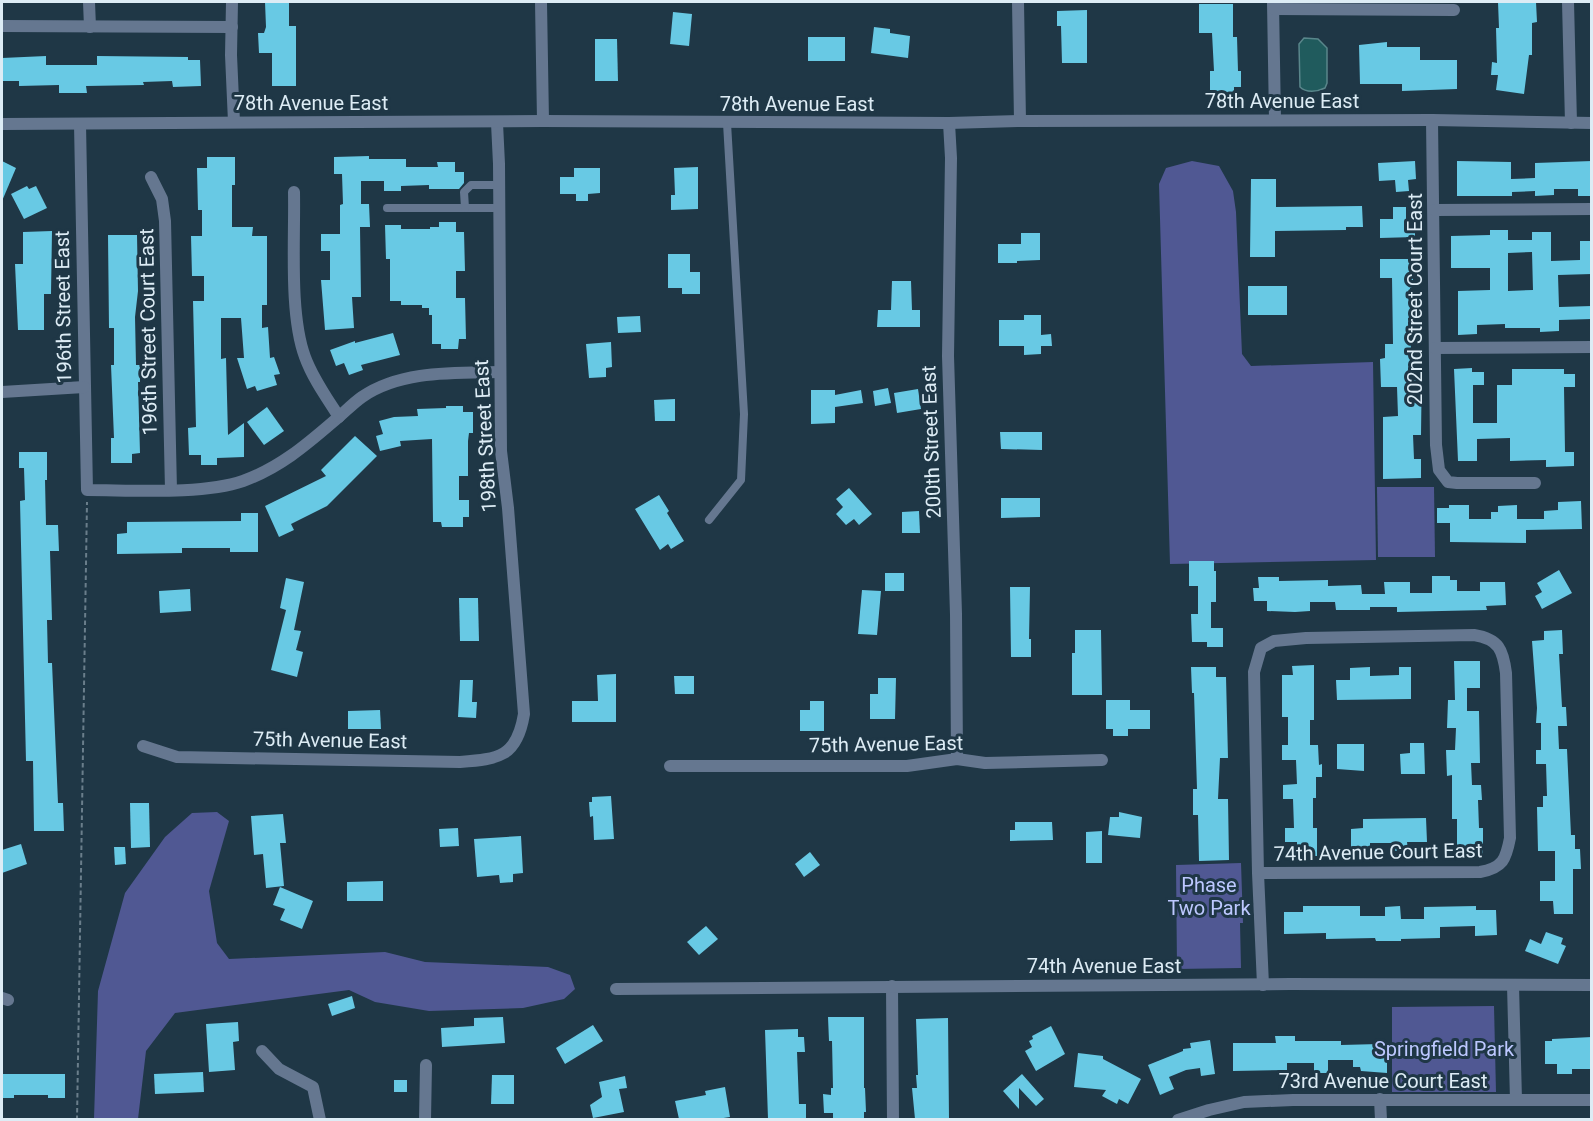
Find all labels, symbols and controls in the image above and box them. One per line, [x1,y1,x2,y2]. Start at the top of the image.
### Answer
street label: 78th Avenue East [1205,89,1359,113]
street label: 78th Avenue East [234,91,388,115]
street label: 78th Avenue East [720,92,874,116]
street label: 202nd Street Court East [1403,193,1427,405]
street label: 196th Street Court East [134,228,162,436]
street label: 196th Street East [50,230,76,384]
street label: 198th Street East [469,359,501,513]
street label: 200th Street East [916,365,946,519]
street label: 75th Avenue East [253,727,407,753]
street label: 75th Avenue East [809,731,963,757]
street label: 74th Avenue Court East [1273,838,1483,866]
park label: Phase Two Park [1167,873,1251,920]
street label: 74th Avenue East [1027,954,1181,978]
park label: Springfield Park [1374,1037,1515,1061]
street label: 73rd Avenue Court East [1278,1069,1488,1093]

